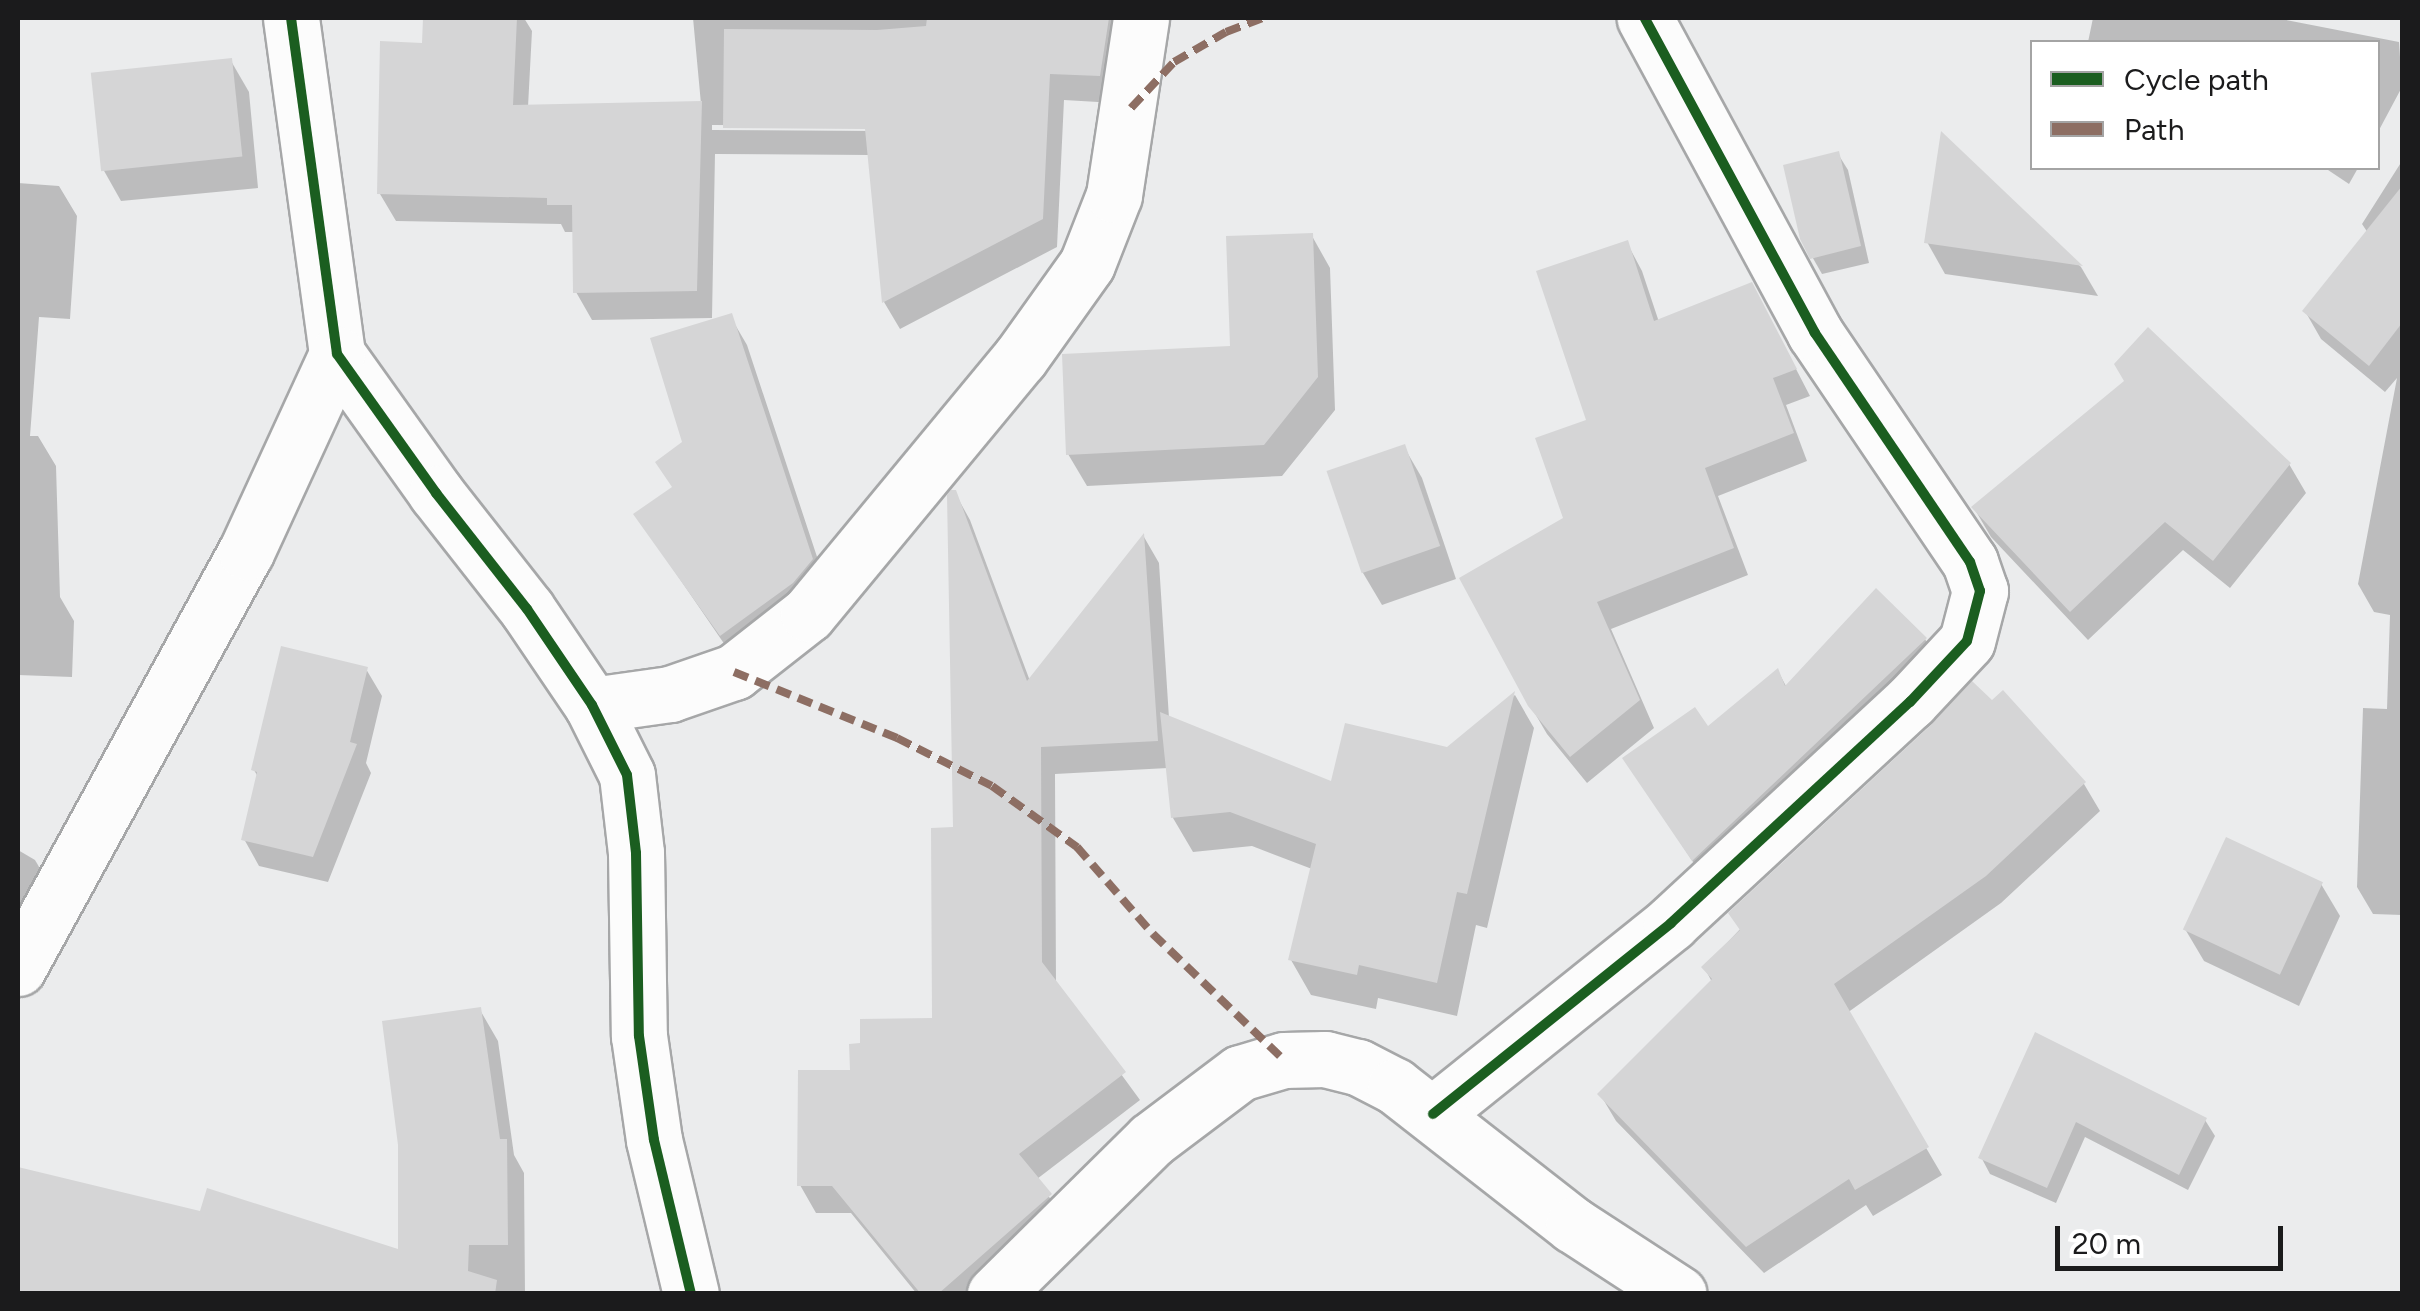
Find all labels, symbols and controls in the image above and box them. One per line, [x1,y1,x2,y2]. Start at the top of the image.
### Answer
legend [2030,40,2380,170]
text: Cycle path [2124,61,2269,98]
text: Path [2124,111,2184,148]
scale bar [2060,1206,2288,1268]
text: 20 m [2072,1225,2141,1262]

